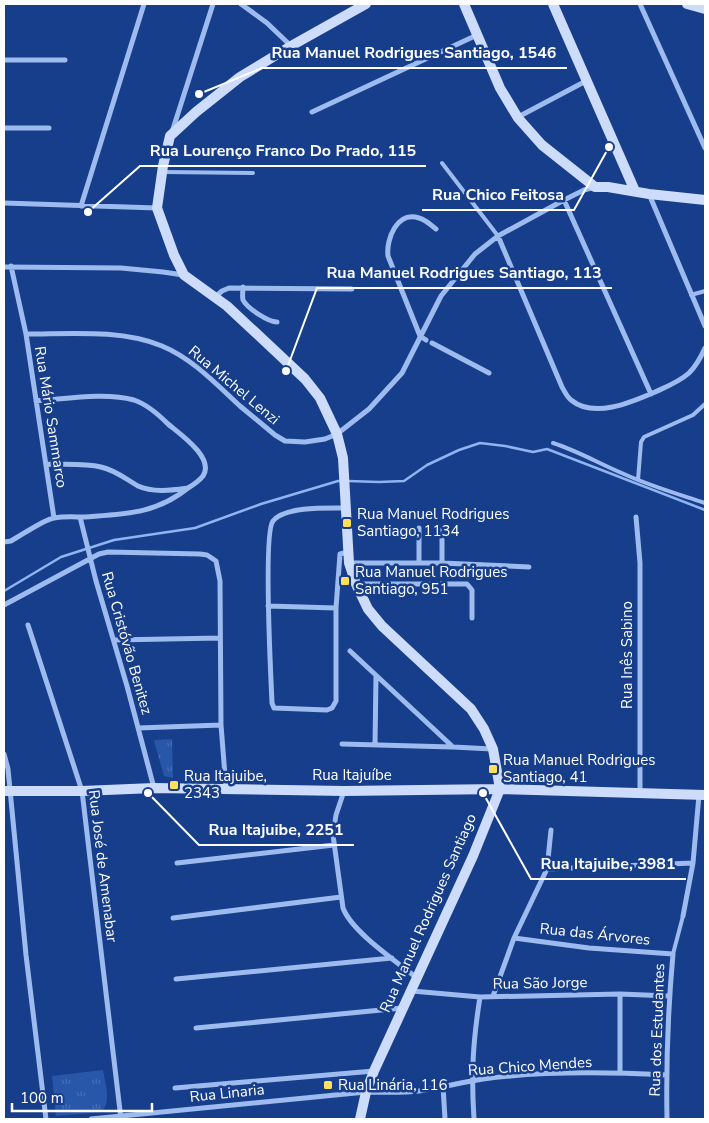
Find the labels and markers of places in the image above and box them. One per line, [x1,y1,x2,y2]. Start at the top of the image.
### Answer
callout: Rua Manuel Rodrigues Santiago, 1546 [262,37,567,68]
callout: Rua Lourenço Franco Do Prado, 115 [140,135,426,166]
callout: Rua Chico Feitosa [422,179,574,210]
callout: Rua Manuel Rodrigues Santiago, 113 [317,257,612,288]
place label: Rua Manuel Rodrigues Santiago, 1134 [357,504,509,541]
marker: Rua Manuel Rodrigues Santiago, 1134 [341,517,353,529]
place label: Rua Manuel Rodrigues Santiago, 951 [355,562,507,599]
marker: Rua Manuel Rodrigues Santiago, 951 [339,575,351,587]
place label: Rua Manuel Rodrigues Santiago, 41 [503,750,655,787]
marker: Rua Manuel Rodrigues Santiago, 41 [487,763,499,775]
place label: Rua Itajuibe, 2343 [184,766,267,803]
marker: Rua Itajuibe, 2343 [168,779,180,791]
callout: Rua Itajuibe, 2251 [199,814,354,845]
callout: Rua Itajuibe, 3981 [531,848,686,879]
place label: Rua Linária, 116 [338,1075,447,1095]
marker: Rua Linária, 116 [322,1079,334,1091]

